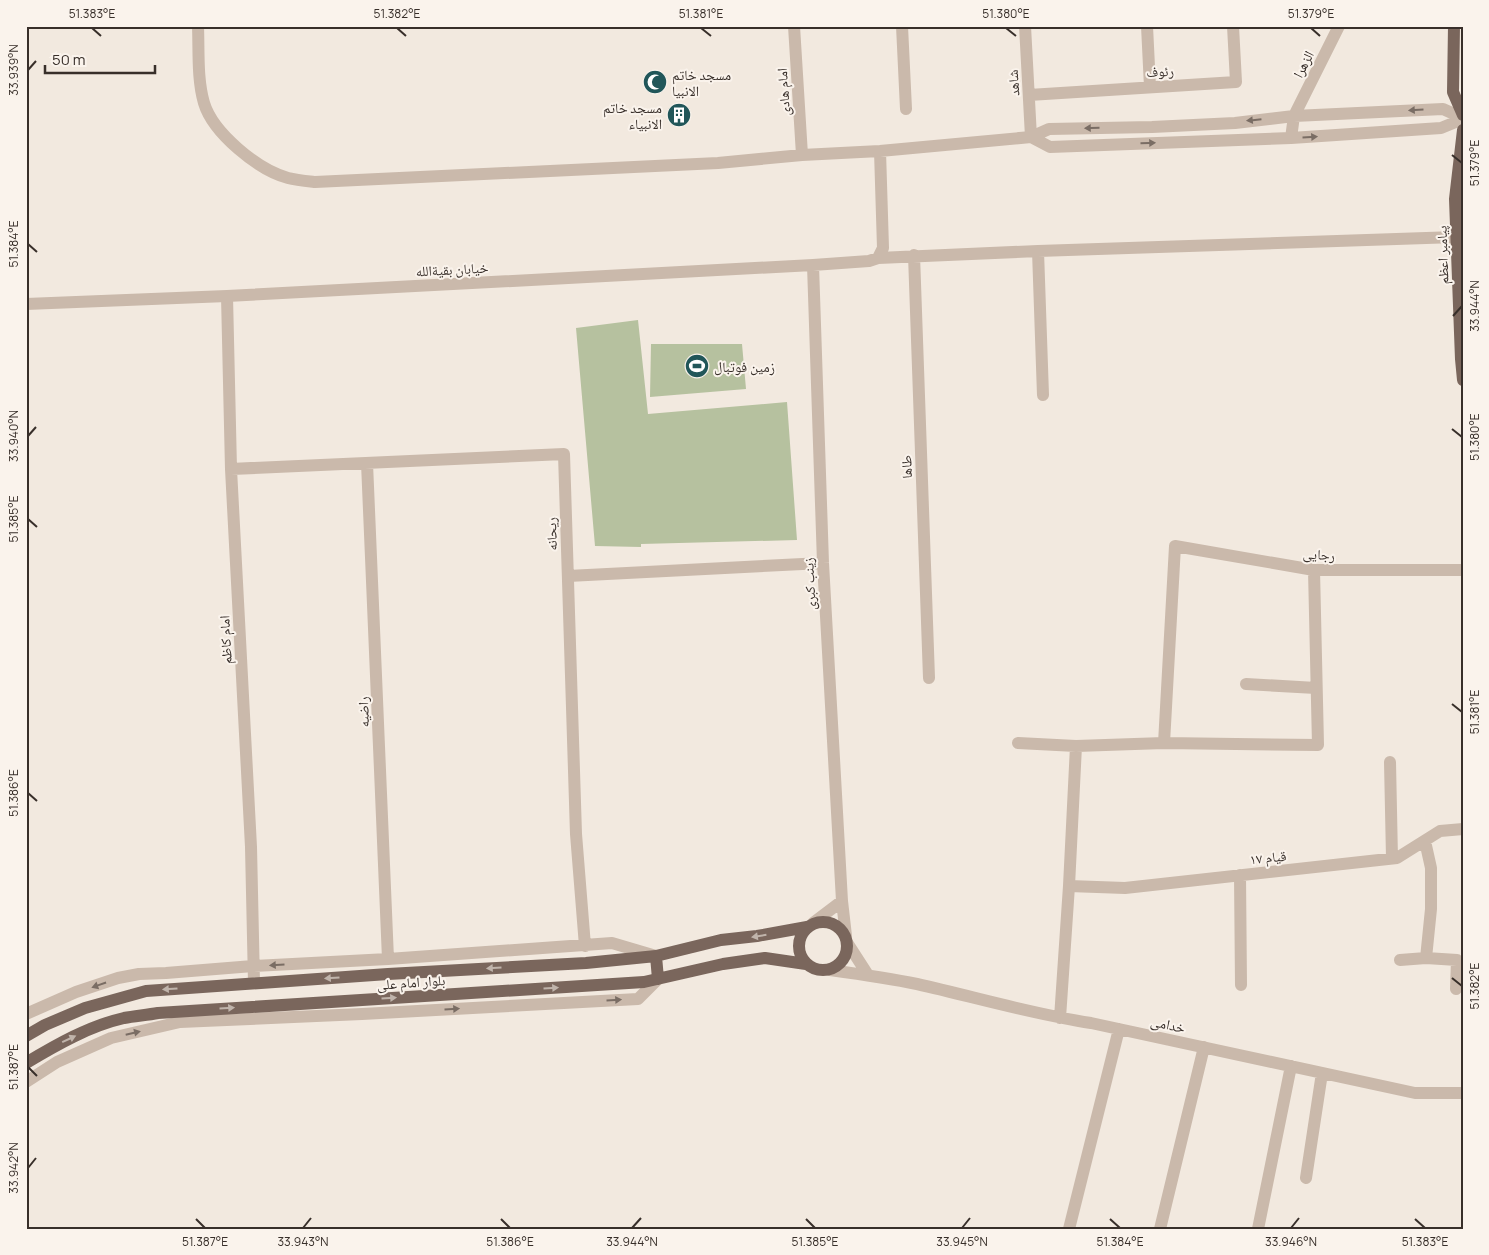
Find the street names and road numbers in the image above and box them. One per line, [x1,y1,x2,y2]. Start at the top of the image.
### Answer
street label: الزهرا [1288,47,1318,81]
street label: رئوف [1146,61,1174,81]
street label: امام هادی [772,67,795,117]
street label: شاهد [1003,69,1023,97]
street label: پیامبر اعظم [1431,225,1454,285]
street label: خیابان بقیةالله [415,258,489,280]
street label: طاها [896,455,916,479]
street label: ریحانه [541,517,561,551]
street label: رجایی [1302,543,1336,565]
street label: زینب کبری [798,557,820,611]
street label: امام کاظم [214,615,237,665]
street label: راضیه [353,696,373,728]
street label: قیام ۱۷ [1249,846,1287,869]
street label: بلوار امام علی [376,970,446,995]
street label: خدامی [1149,1011,1187,1037]

